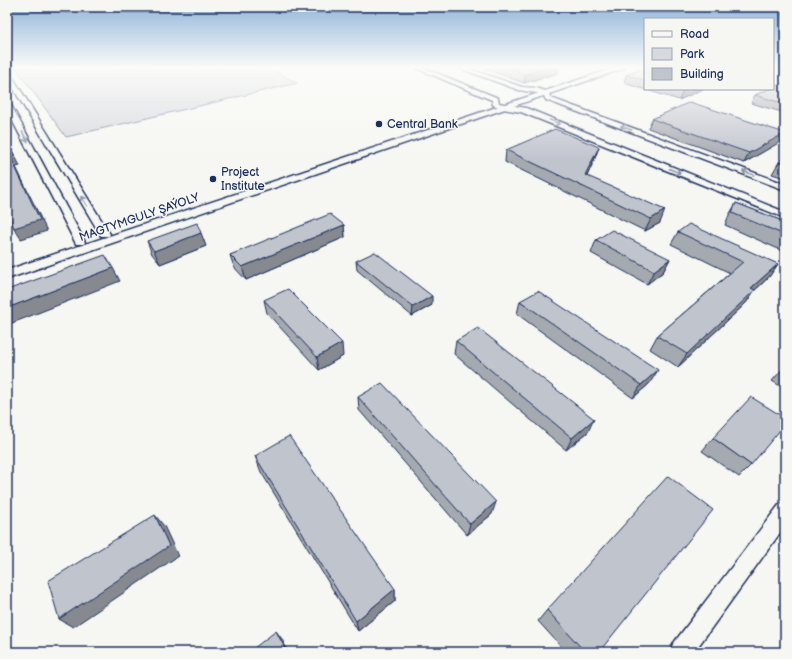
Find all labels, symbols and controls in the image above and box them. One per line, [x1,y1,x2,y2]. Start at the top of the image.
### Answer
legend [644,18,774,90]
text: Road [680,27,709,42]
text: Park [680,47,704,62]
text: Building [680,67,724,82]
place label: Central Bank [387,117,458,132]
marker: Central Bank [374,119,384,129]
one-way arrow [548,119,560,127]
one-way arrow [621,124,633,132]
one-way arrow [22,131,29,143]
place label: Project Institute [221,165,265,194]
one-way arrow [669,167,681,175]
one-way arrow [743,169,755,177]
marker: Project Institute [208,174,218,184]
street label: MAGTYMGULY ŞAÝOLY [77,188,202,245]
one-way arrow [80,195,88,207]

